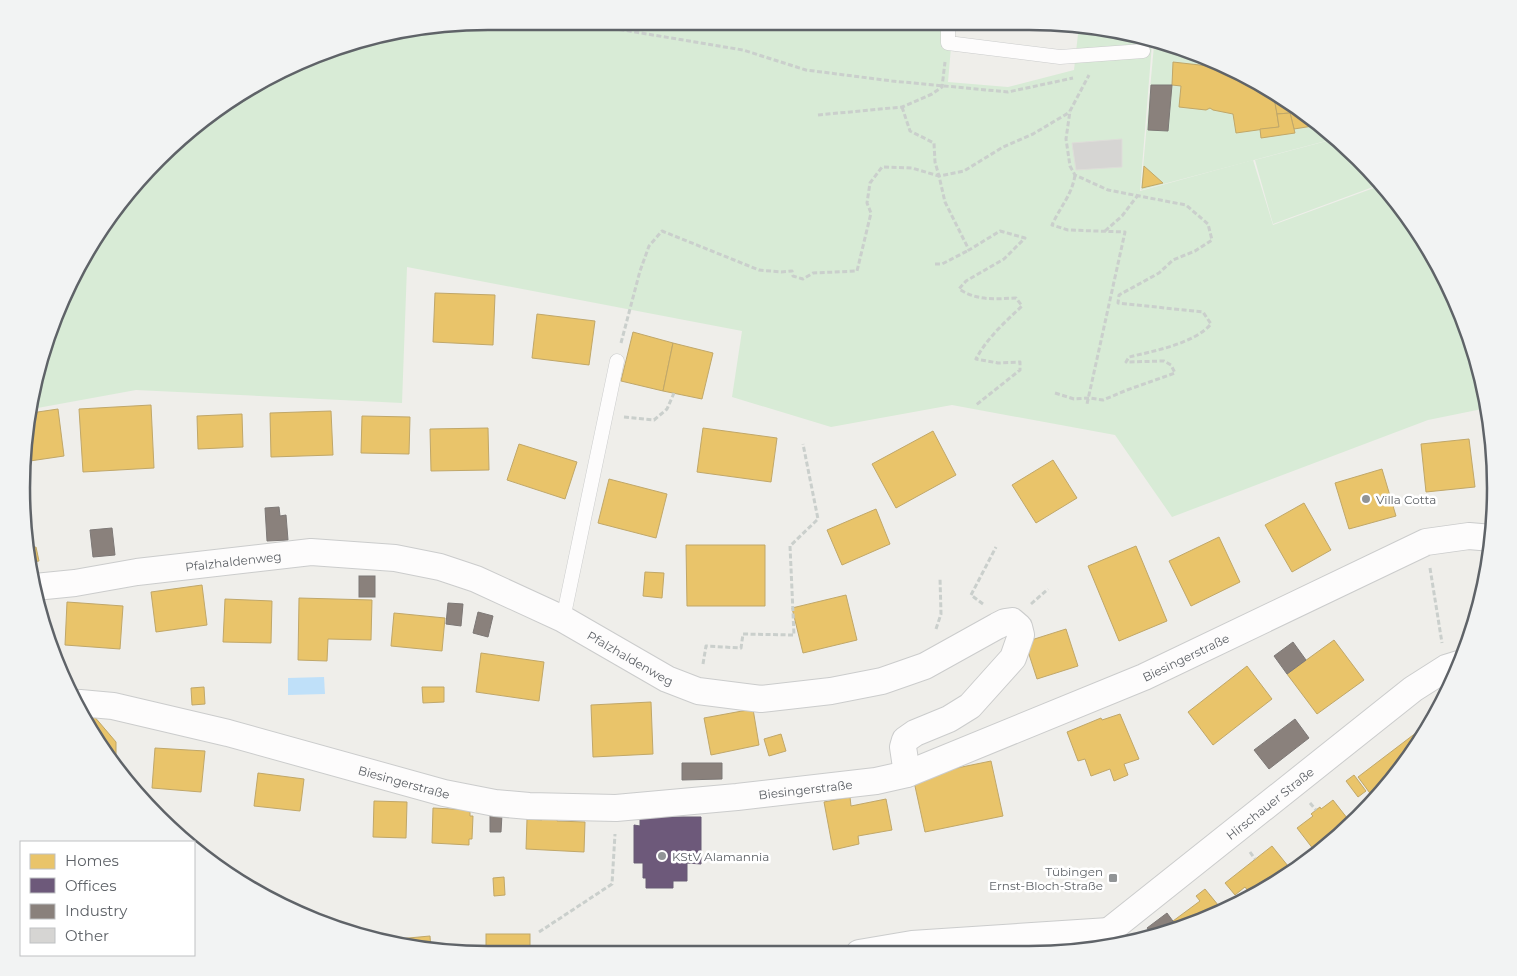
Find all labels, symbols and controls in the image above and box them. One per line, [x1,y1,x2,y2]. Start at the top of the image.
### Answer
place label: Villa Cotta [1376,492,1436,507]
marker: Villa Cotta [1360,493,1372,505]
street label: Pfalzhaldenweg [184,548,282,574]
street label: Pfalzhaldenweg [585,627,675,688]
street label: Biesingerstraße [1140,630,1231,684]
street label: Biesingerstraße [357,762,451,801]
street label: Hirschauer Straße [1223,764,1317,842]
street label: Biesingerstraße [758,776,853,802]
legend [20,841,195,956]
place label: KStV Alamannia [672,849,769,864]
marker: KStV Alamannia [656,850,668,862]
text: Homes [65,851,119,870]
place label: Tübingen Ernst-Bloch-Straße [989,864,1103,893]
marker: Tübingen Ernst-Bloch-Straße [1107,872,1119,884]
text: Offices [65,876,117,895]
text: Industry [65,901,128,920]
text: Other [65,926,109,945]

